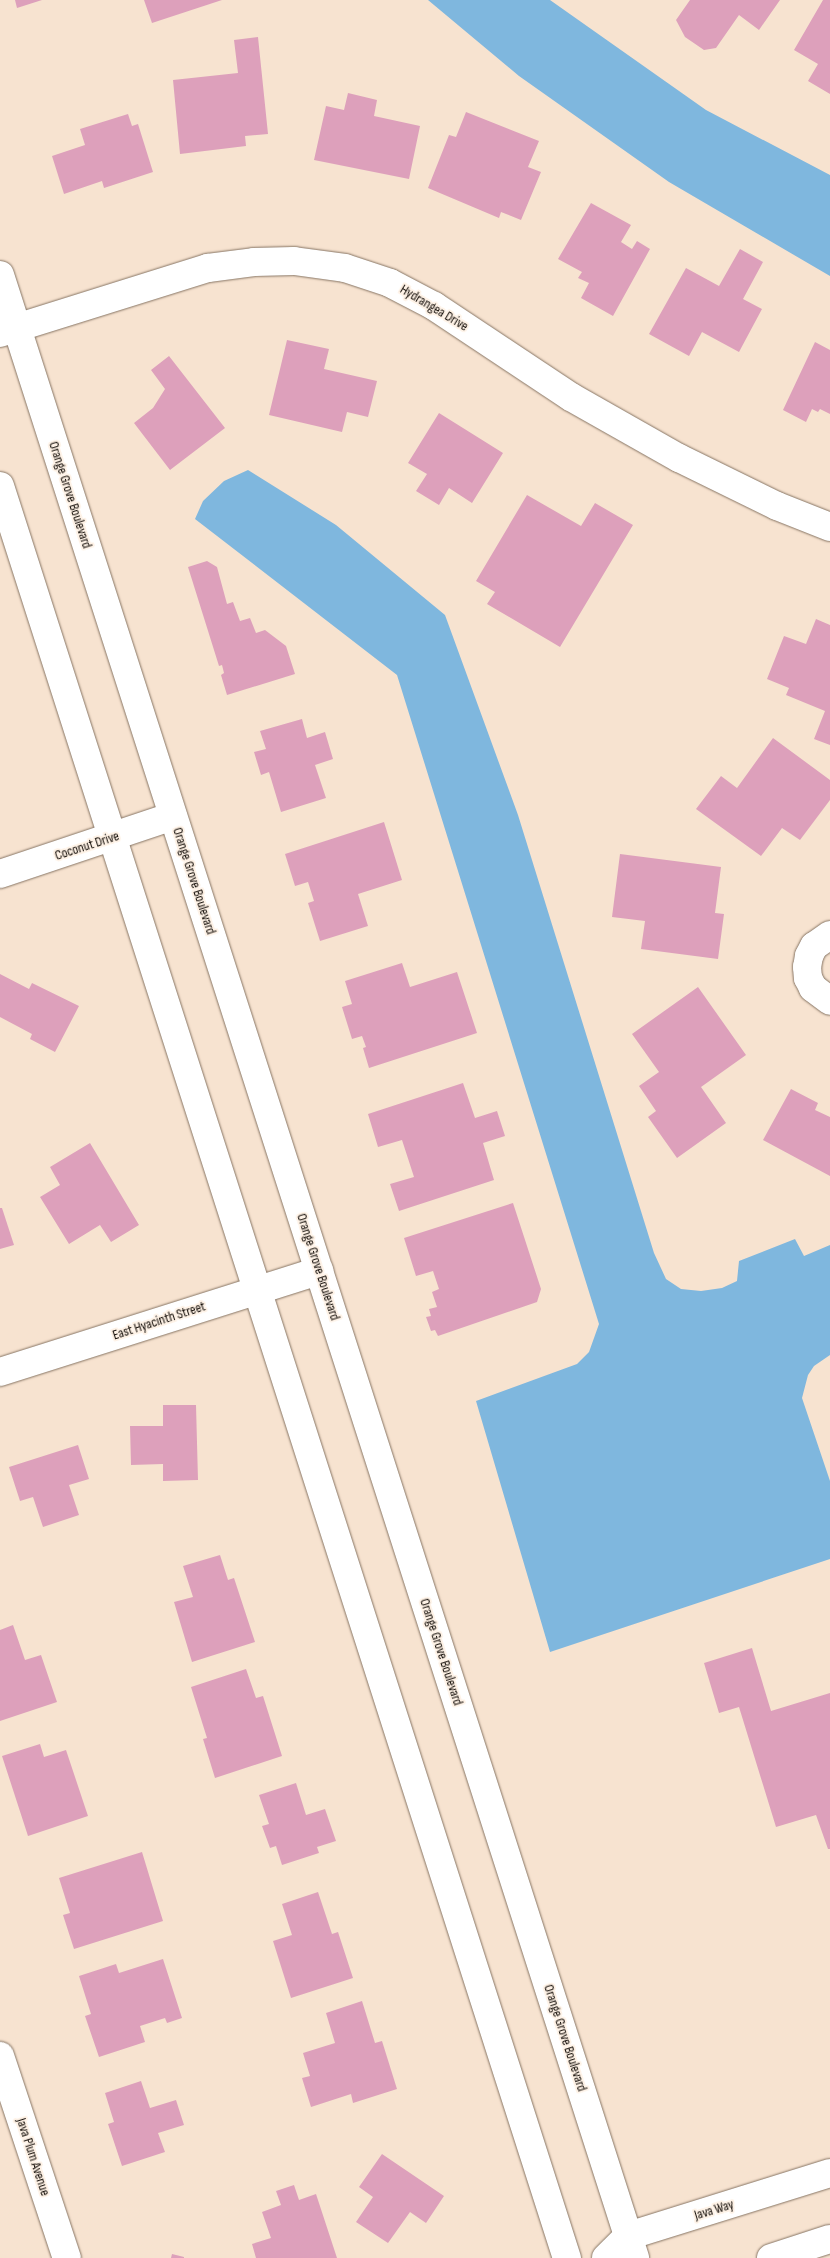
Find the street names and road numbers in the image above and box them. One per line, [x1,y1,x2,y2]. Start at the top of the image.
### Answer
street label: Hydrangea Drive [397,281,471,335]
street label: Orange Grove Boulevard [45,439,95,551]
street label: Orange Grove Boulevard [169,825,219,937]
street label: Coconut Drive [53,828,121,864]
street label: Orange Grove Boulevard [293,1211,343,1323]
street label: East Hyacinth Street [111,1298,207,1344]
street label: Orange Grove Boulevard [416,1596,466,1708]
street label: Orange Grove Boulevard [540,1982,590,2094]
street label: Java Plum Avenue [13,2116,53,2198]
street label: Java Way [692,2196,736,2224]

